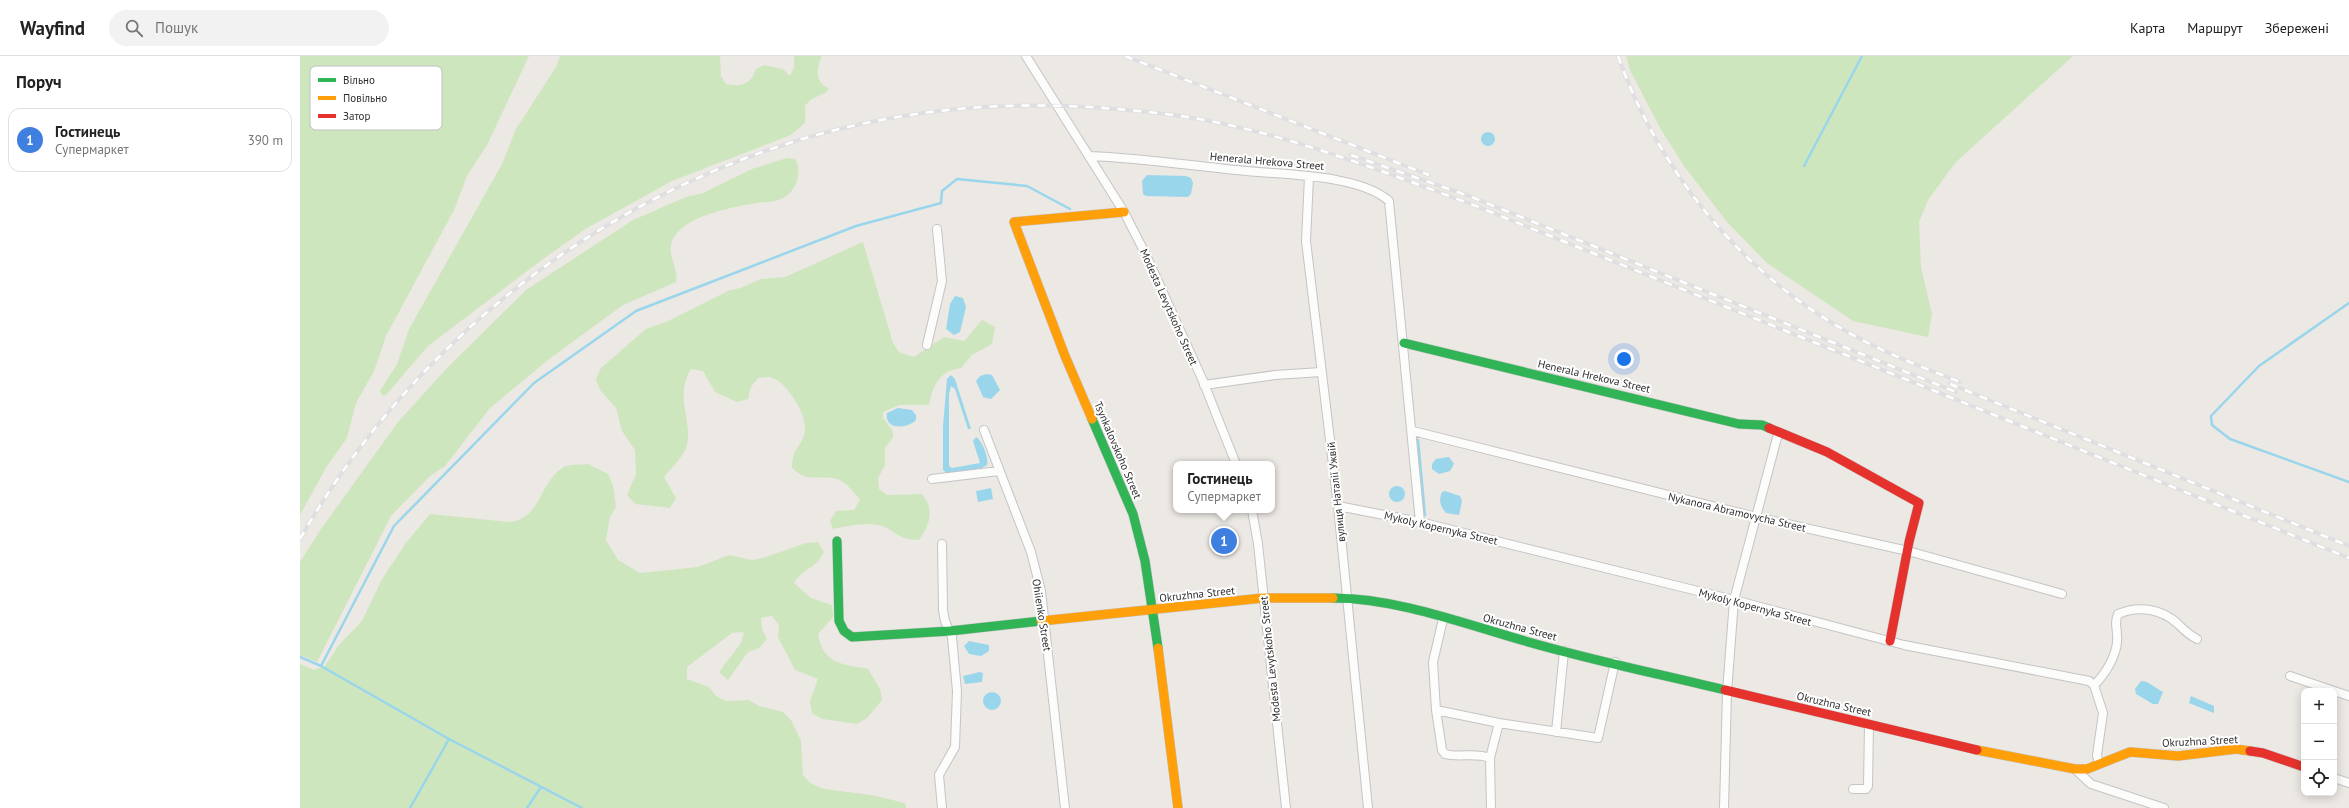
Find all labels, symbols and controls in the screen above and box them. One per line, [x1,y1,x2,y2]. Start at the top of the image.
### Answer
search box [109,10,389,46]
text: Wayfind [20,16,85,40]
icon: search [123,17,145,39]
text: Пошук [155,18,198,37]
text: Карта [2130,19,2165,37]
text: Маршрут [2187,19,2243,37]
text: Збережені [2265,19,2329,37]
legend [310,66,442,130]
text: Поруч [16,71,62,93]
text: Вільно [343,73,375,87]
text: Повільно [343,91,387,105]
text: Затор [343,109,371,123]
text: Гостинець [55,122,120,141]
text: 1 [26,132,34,149]
text: 390 m [248,132,283,149]
text: Супермаркет [55,141,129,158]
street label: Henerala Hrekova Street [1209,149,1325,173]
street label: Modesta Levytskoho Street [1137,247,1201,368]
your location [1614,349,1634,369]
street label: Henerala Hrekova Street [1536,356,1652,396]
street label: Tsynkalovskoho Street [1091,399,1145,501]
street label: вулиця Наталії Ужвій [1324,441,1348,543]
popup [1173,461,1275,513]
text: Гостинець [1187,469,1253,488]
text: Супермаркет [1187,488,1261,505]
street label: Nykanora Abramovycha Street [1667,489,1808,535]
street label: Mykoly Kopernyka Street [1383,508,1499,548]
pin: 1 [1211,526,1237,556]
street label: Ohiienko Street [1029,578,1055,652]
street label: Okruzhna Street [1159,583,1236,605]
street label: Mykoly Kopernyka Street [1697,585,1813,629]
street label: Modesta Levytskoho Street [1256,595,1284,722]
street label: Okruzhna Street [1482,610,1559,644]
map controls [2301,688,2337,796]
button: + [2301,688,2337,724]
street label: Okruzhna Street [1795,689,1873,719]
button: − [2301,724,2337,760]
street label: Okruzhna Street [2162,732,2239,750]
button: locate [2301,760,2337,796]

